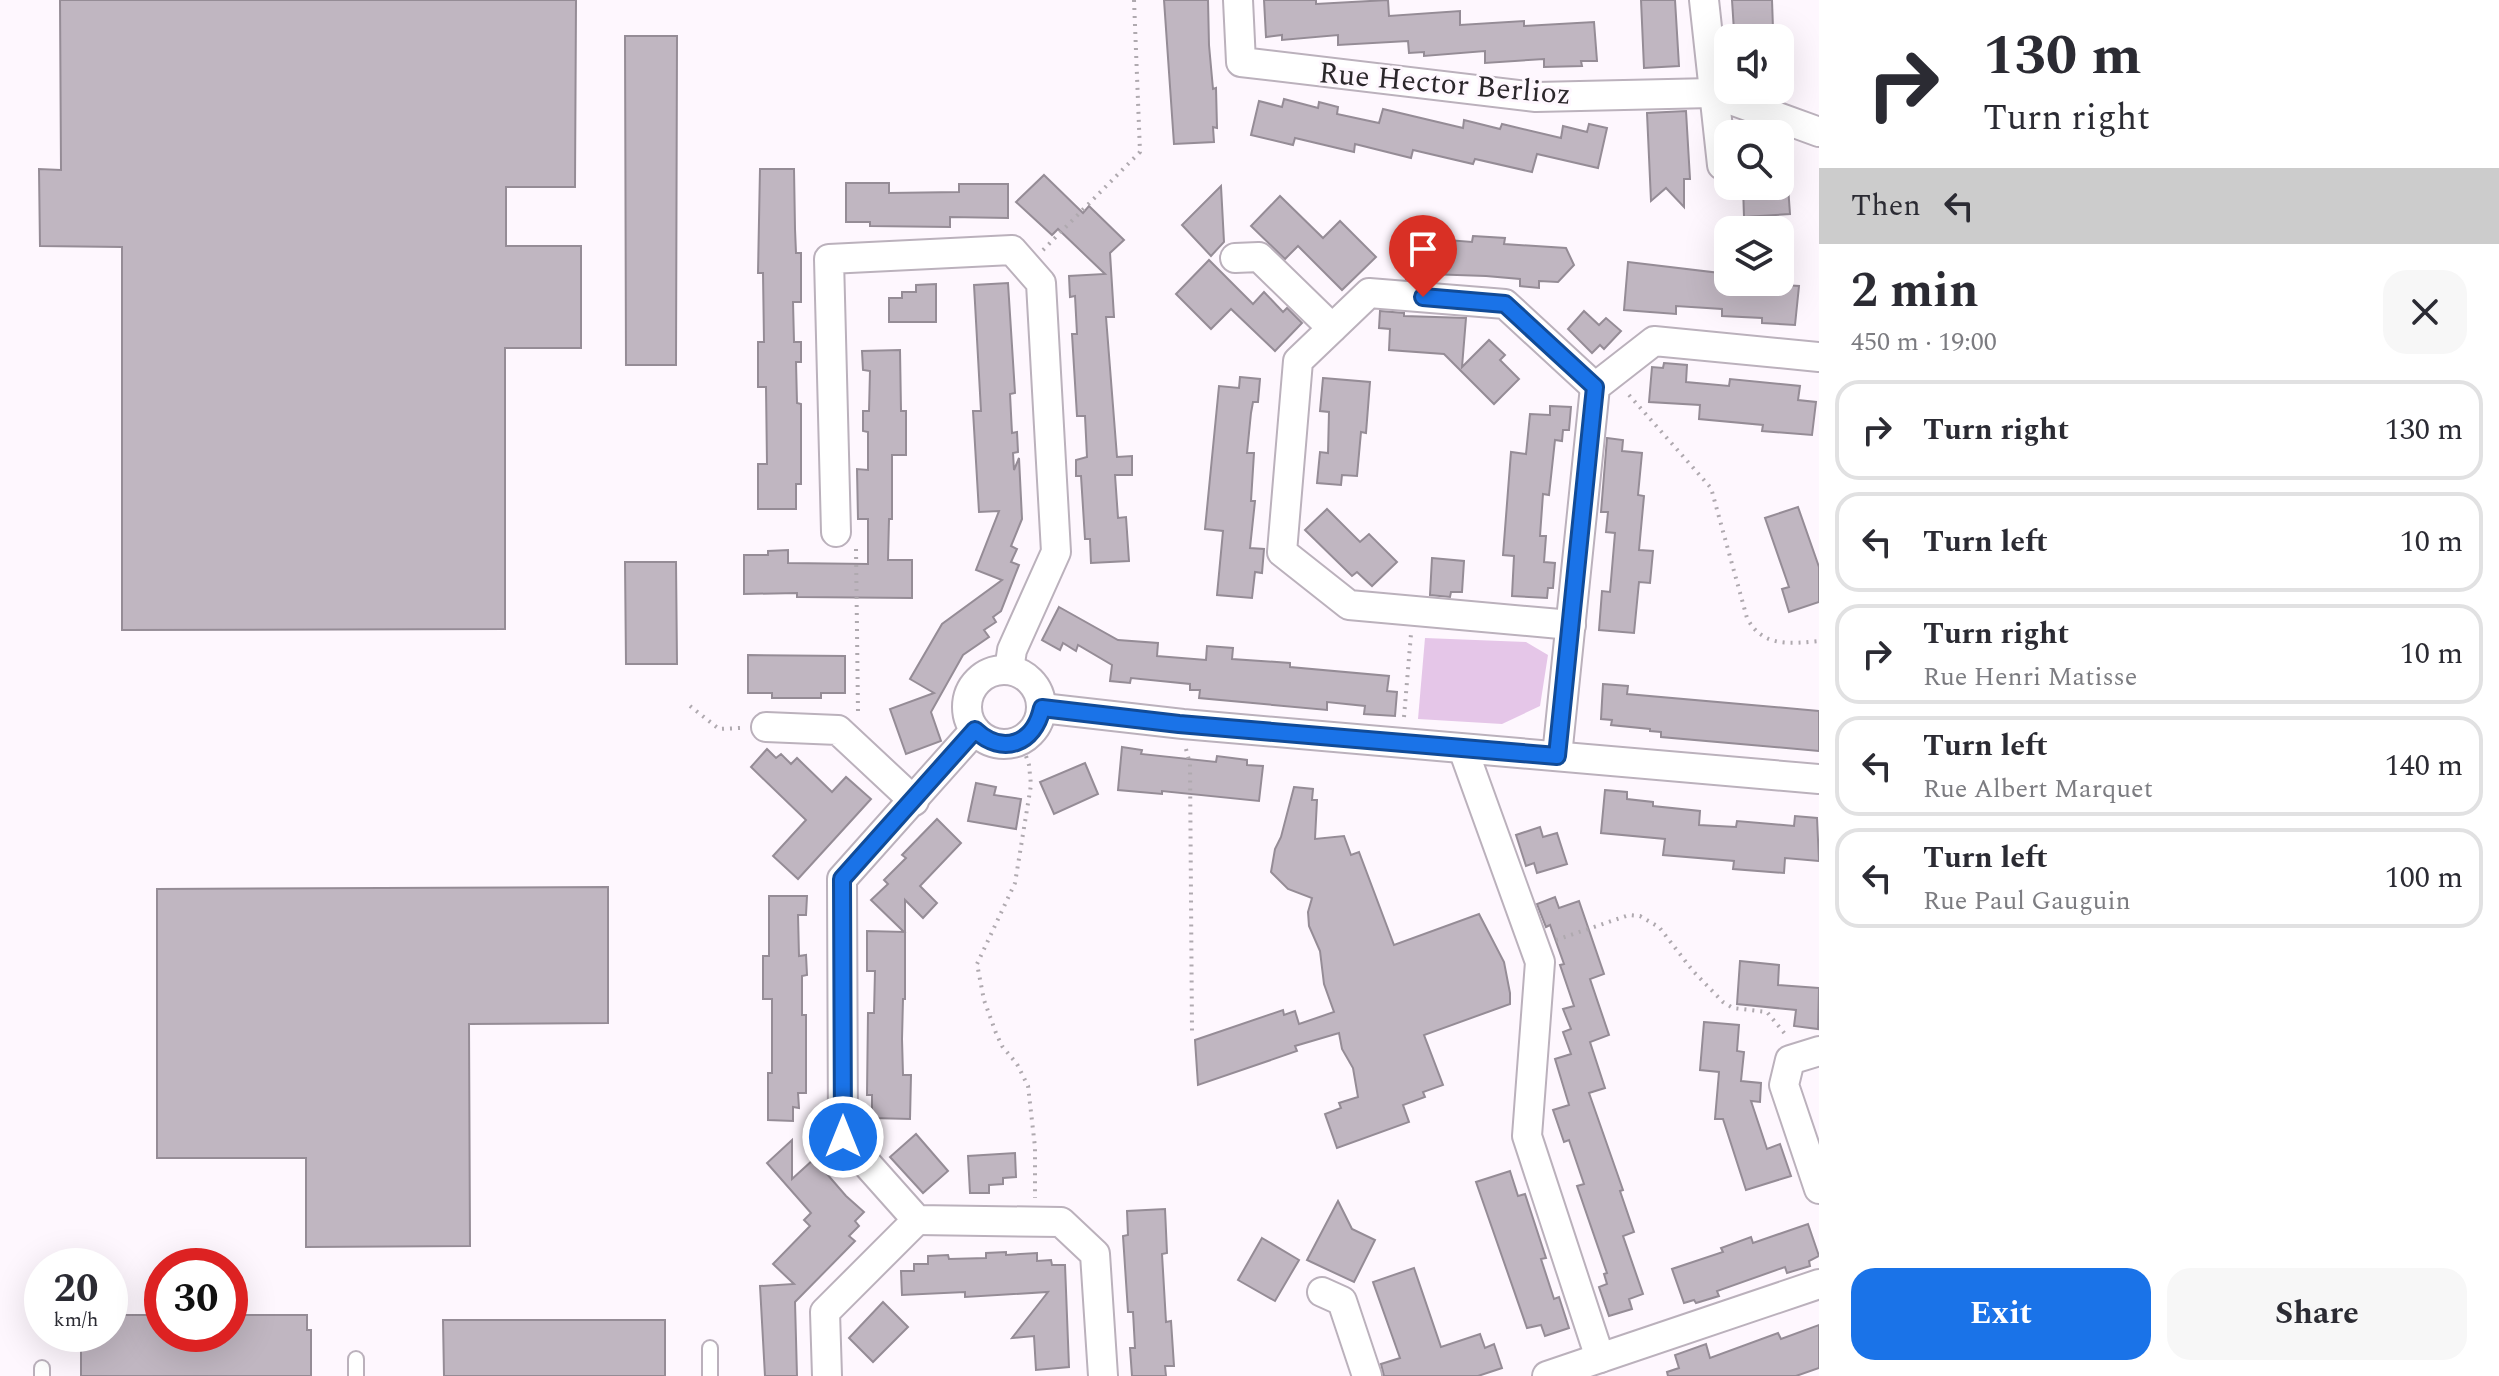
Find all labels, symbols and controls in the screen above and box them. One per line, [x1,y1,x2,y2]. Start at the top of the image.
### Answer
text: 130 m [1983,14,2142,99]
map controls [1714,24,1794,296]
button: sound [1714,24,1794,104]
icon: right [1851,32,1955,136]
street label: Rue Hector Berlioz [1317,50,1573,118]
text: Turn right [1983,91,2150,146]
button: search [1714,120,1794,200]
text: Then [1851,183,1921,229]
icon: left [1937,184,1981,228]
pin [1389,215,1457,297]
button: layers [1714,216,1794,296]
icon: arrive [1401,227,1445,271]
text: 2 min [1851,255,1979,328]
button: close [2383,270,2467,354]
text: 450 m · 19:00 [1851,322,1997,362]
text: Turn right [1923,407,2069,453]
text: 130 m [2385,407,2463,453]
icon: right [1855,408,1899,452]
text: Turn left [1923,519,2048,565]
text: 10 m [2400,519,2463,565]
icon: left [1855,520,1899,564]
text: Turn right [1923,611,2069,657]
text: 10 m [2400,631,2463,677]
icon: right [1855,632,1899,676]
text: Rue Henri Matisse [1923,657,2137,697]
text: Turn left [1923,723,2048,769]
text: 140 m [2385,743,2463,789]
icon: left [1855,744,1899,788]
text: Rue Albert Marquet [1923,769,2153,809]
text: Turn left [1923,835,2048,881]
text: 100 m [2385,855,2463,901]
icon: left [1855,856,1899,900]
text: Rue Paul Gauguin [1923,881,2131,921]
position arrow [801,1095,885,1179]
speed limit sign: 30 [144,1248,248,1352]
text: 20 [54,1259,98,1320]
button: Exit [1851,1268,2151,1360]
button: Share [2167,1268,2467,1360]
text: km/h [54,1305,99,1335]

